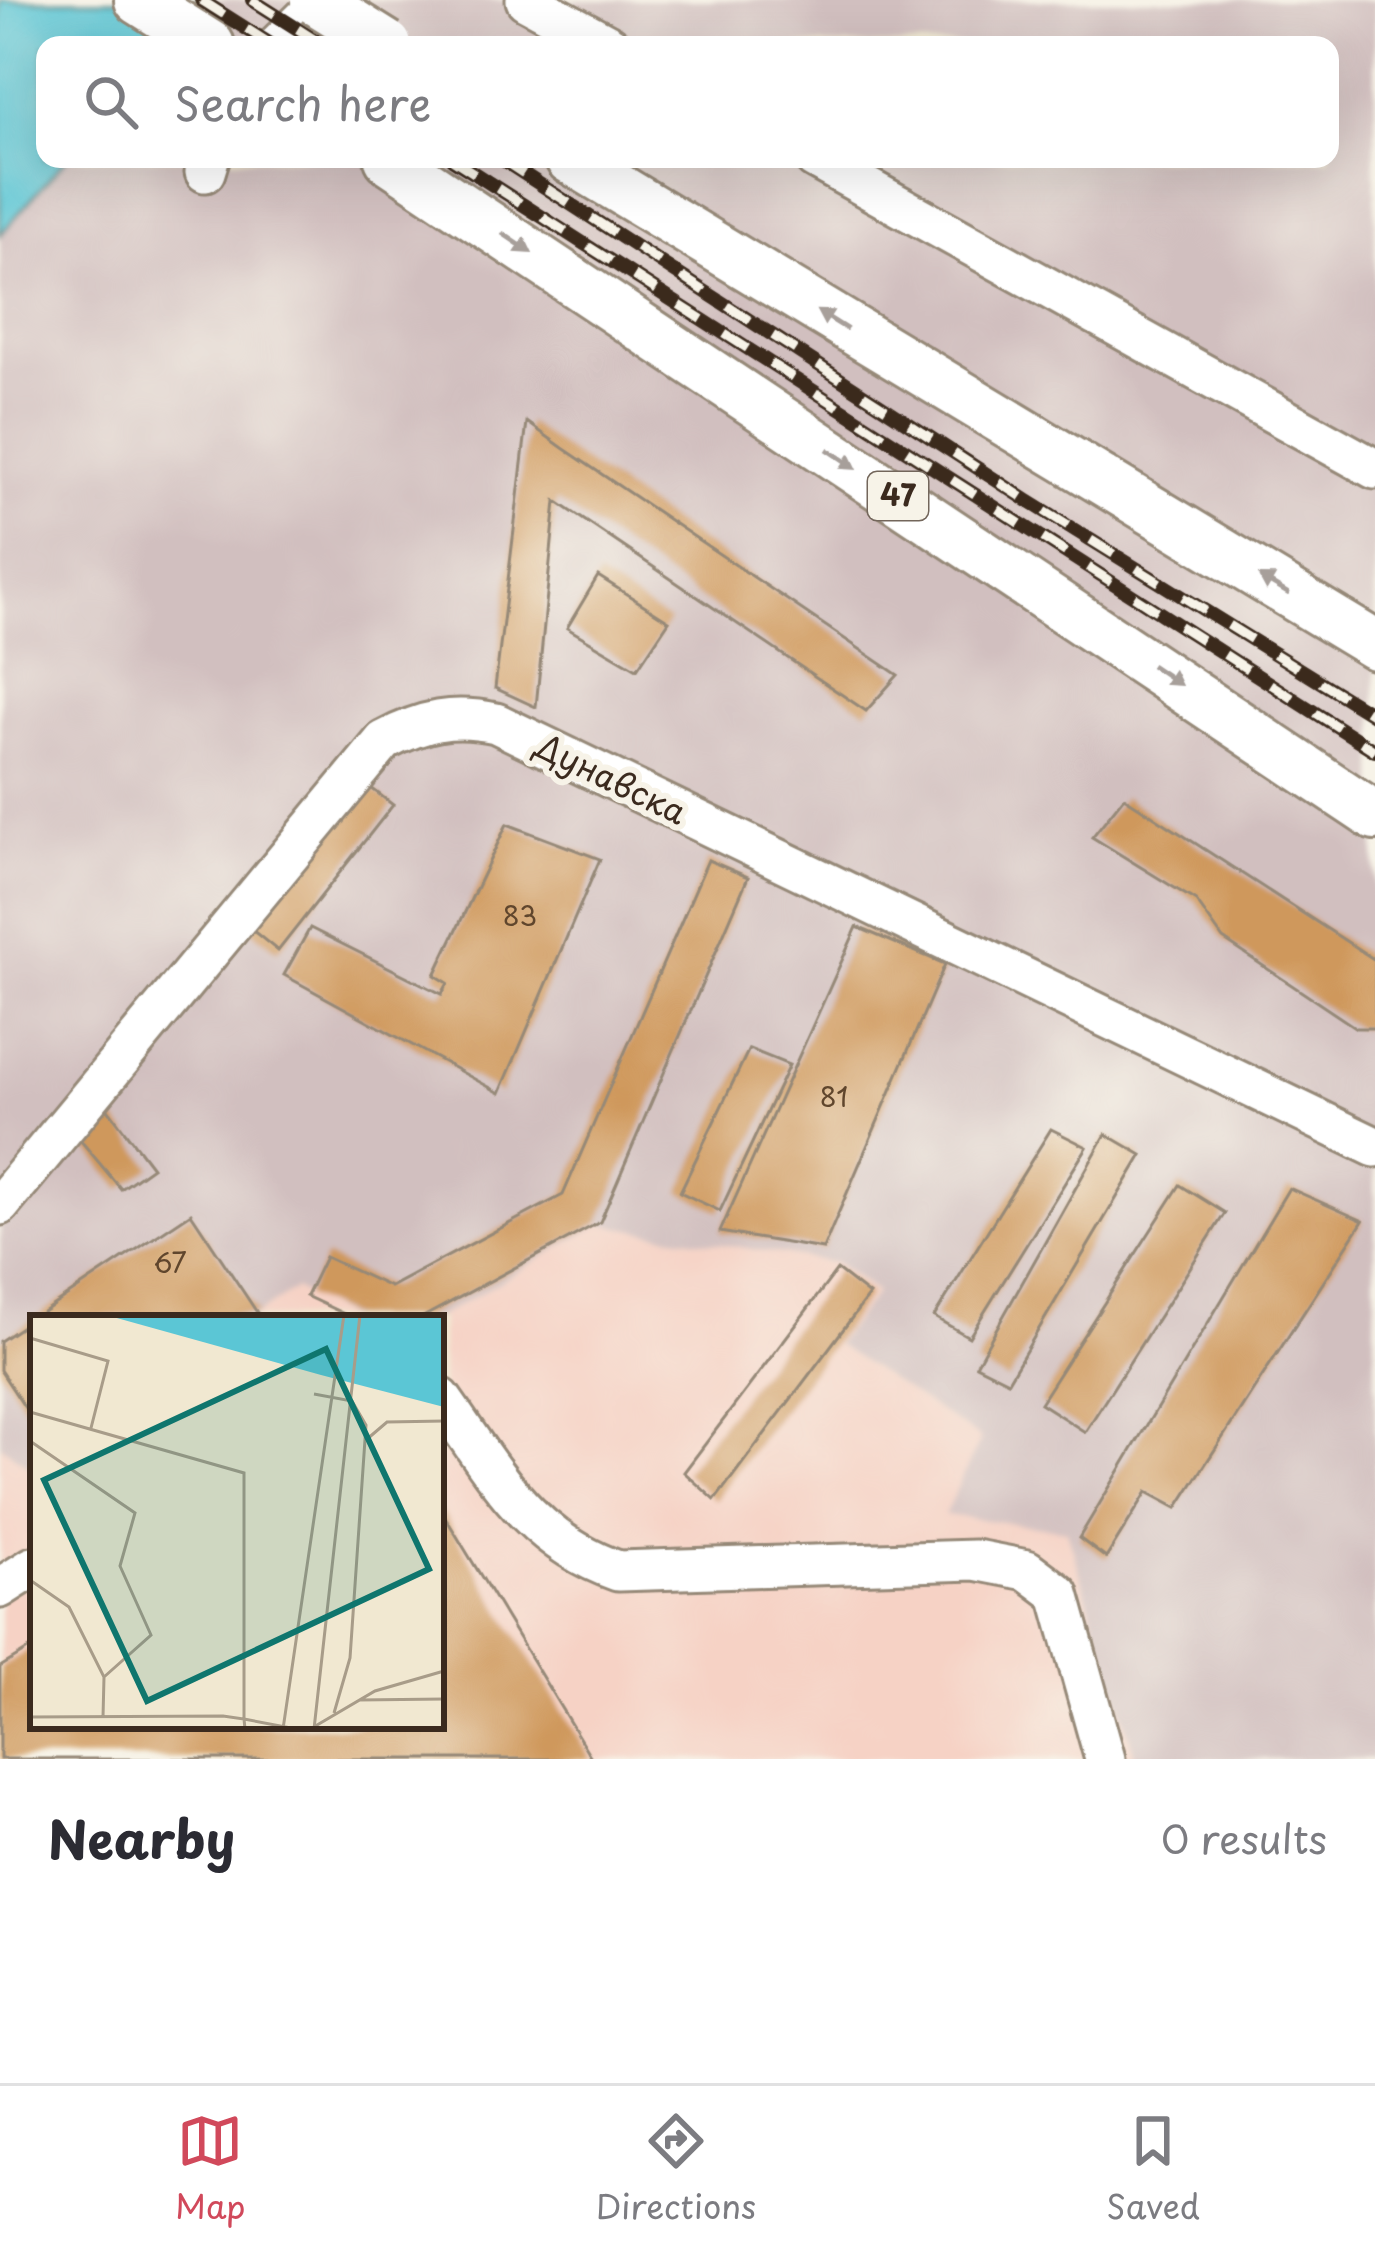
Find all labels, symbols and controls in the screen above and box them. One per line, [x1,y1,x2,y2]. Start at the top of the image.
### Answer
search box [36,36,1339,168]
text: Search here [174,68,431,136]
icon: search [78,69,144,135]
one-way arrow [500,231,533,253]
one-way arrow [815,310,848,332]
one-way arrow [825,447,858,469]
road number: 47 [868,472,928,520]
one-way arrow [1257,576,1291,597]
one-way arrow [1149,664,1182,686]
street label: Дунавска [527,719,696,835]
house number: 83 [503,894,537,935]
house number: 81 [820,1075,848,1116]
house number: 67 [153,1241,187,1282]
inset map [30,1315,444,1729]
text: Nearby [48,1799,235,1876]
text: 0 results [1161,1808,1327,1867]
tab: Map [175,2108,246,2230]
tab: Directions [596,2108,756,2230]
tab: Saved [1106,2108,1200,2230]

